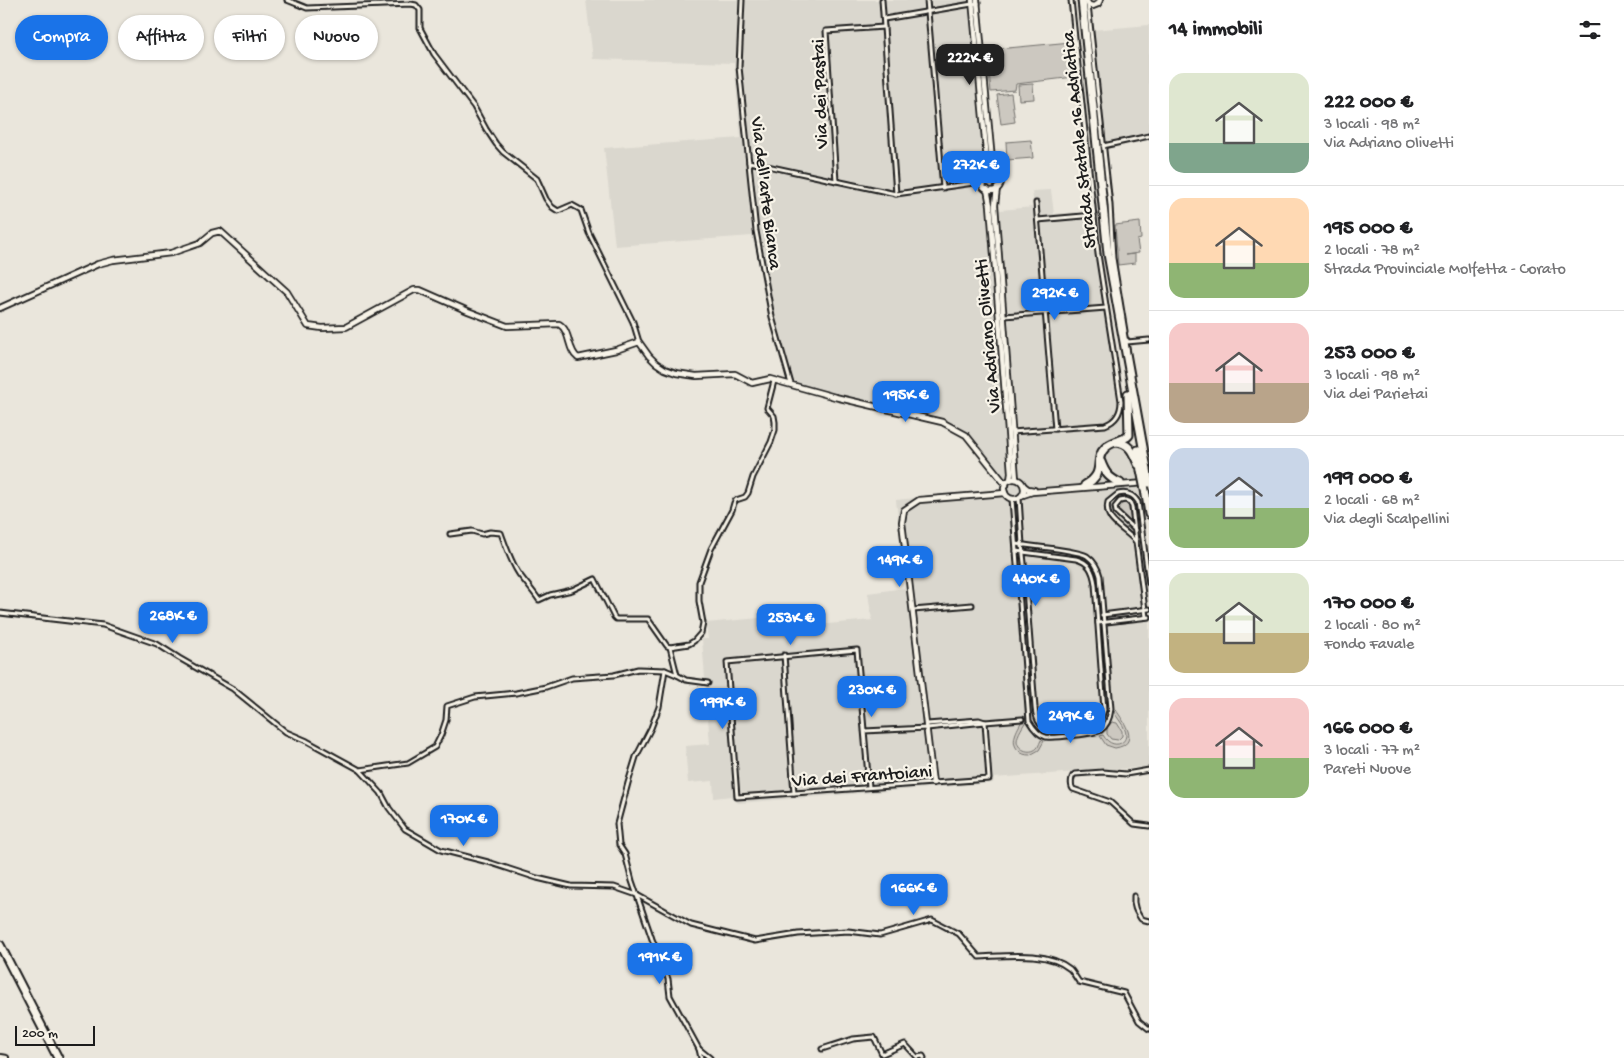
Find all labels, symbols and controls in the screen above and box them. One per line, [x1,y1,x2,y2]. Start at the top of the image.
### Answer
chip: Compra [15,15,108,60]
chip: Affitta [118,15,204,60]
chip: Filtri [214,15,285,60]
chip: Nuovo [295,15,378,60]
icon: filters [1576,16,1604,44]
text: 14 immobili [1169,18,1262,43]
street label: Strada Statale 16 Adriatica [1057,28,1103,249]
street label: Via dei Pastai [808,39,835,150]
pin: 222K € [929,44,1011,86]
text: 222K € [947,50,993,69]
text: 222 000 € [1324,91,1413,116]
icon: home [1209,93,1269,153]
street label: Via dell'arte Bianca [744,115,785,272]
text: 3 locali · 98 m² [1324,116,1420,135]
text: Via Adriano Olivetti [1324,135,1454,154]
pin: 272K € [935,150,1017,193]
text: 272K € [953,157,999,176]
text: 195 000 € [1324,217,1412,242]
icon: home [1209,218,1269,278]
text: 2 locali · 78 m² [1324,242,1420,261]
street label: Via Adriano Olivetti [971,258,1008,415]
text: Strada Provinciale Molfetta - Corato [1324,261,1566,280]
pin: 292K € [1014,278,1096,321]
text: 292K € [1032,285,1078,304]
text: 253 000 € [1324,342,1414,367]
icon: home [1209,343,1269,403]
text: 3 locali · 98 m² [1324,367,1420,386]
pin: 195K € [865,380,947,423]
text: Via dei Parietai [1324,386,1428,405]
text: 195K € [883,387,929,406]
text: 199 000 € [1324,467,1412,492]
icon: home [1209,468,1269,528]
text: 2 locali · 68 m² [1324,492,1420,511]
text: Via degli Scalpellini [1324,511,1450,530]
pin: 149K € [859,546,941,588]
text: 149K € [878,552,922,571]
pin: 440K € [995,564,1077,607]
text: 440K € [1013,571,1059,590]
text: 170 000 € [1324,592,1414,617]
icon: home [1209,593,1269,653]
pin: 268K € [132,602,214,644]
pin: 253K € [750,604,832,646]
text: 268K € [150,608,196,627]
text: 253K € [768,610,814,629]
text: 2 locali · 80 m² [1324,617,1421,636]
text: Fondo Favale [1324,636,1414,655]
pin: 230K € [831,676,913,718]
text: 230K € [848,682,896,701]
pin: 199K € [682,688,764,730]
text: 199K € [701,694,745,713]
pin: 249K € [1030,702,1112,744]
text: 249K € [1048,708,1094,727]
text: 166 000 € [1324,717,1412,742]
icon: home [1209,718,1269,778]
text: 3 locali · 77 m² [1324,742,1420,761]
street label: Via dei Frantoiani [790,761,933,794]
text: Pareti Nuove [1324,761,1411,780]
pin: 170K € [423,804,505,847]
text: 170K € [441,811,487,830]
pin: 166K € [873,874,955,916]
text: 166K € [892,880,936,899]
pin: 191K € [619,942,701,985]
text: 191K € [638,949,682,968]
scale bar [15,1023,95,1046]
text: 200 m [22,1026,58,1043]

